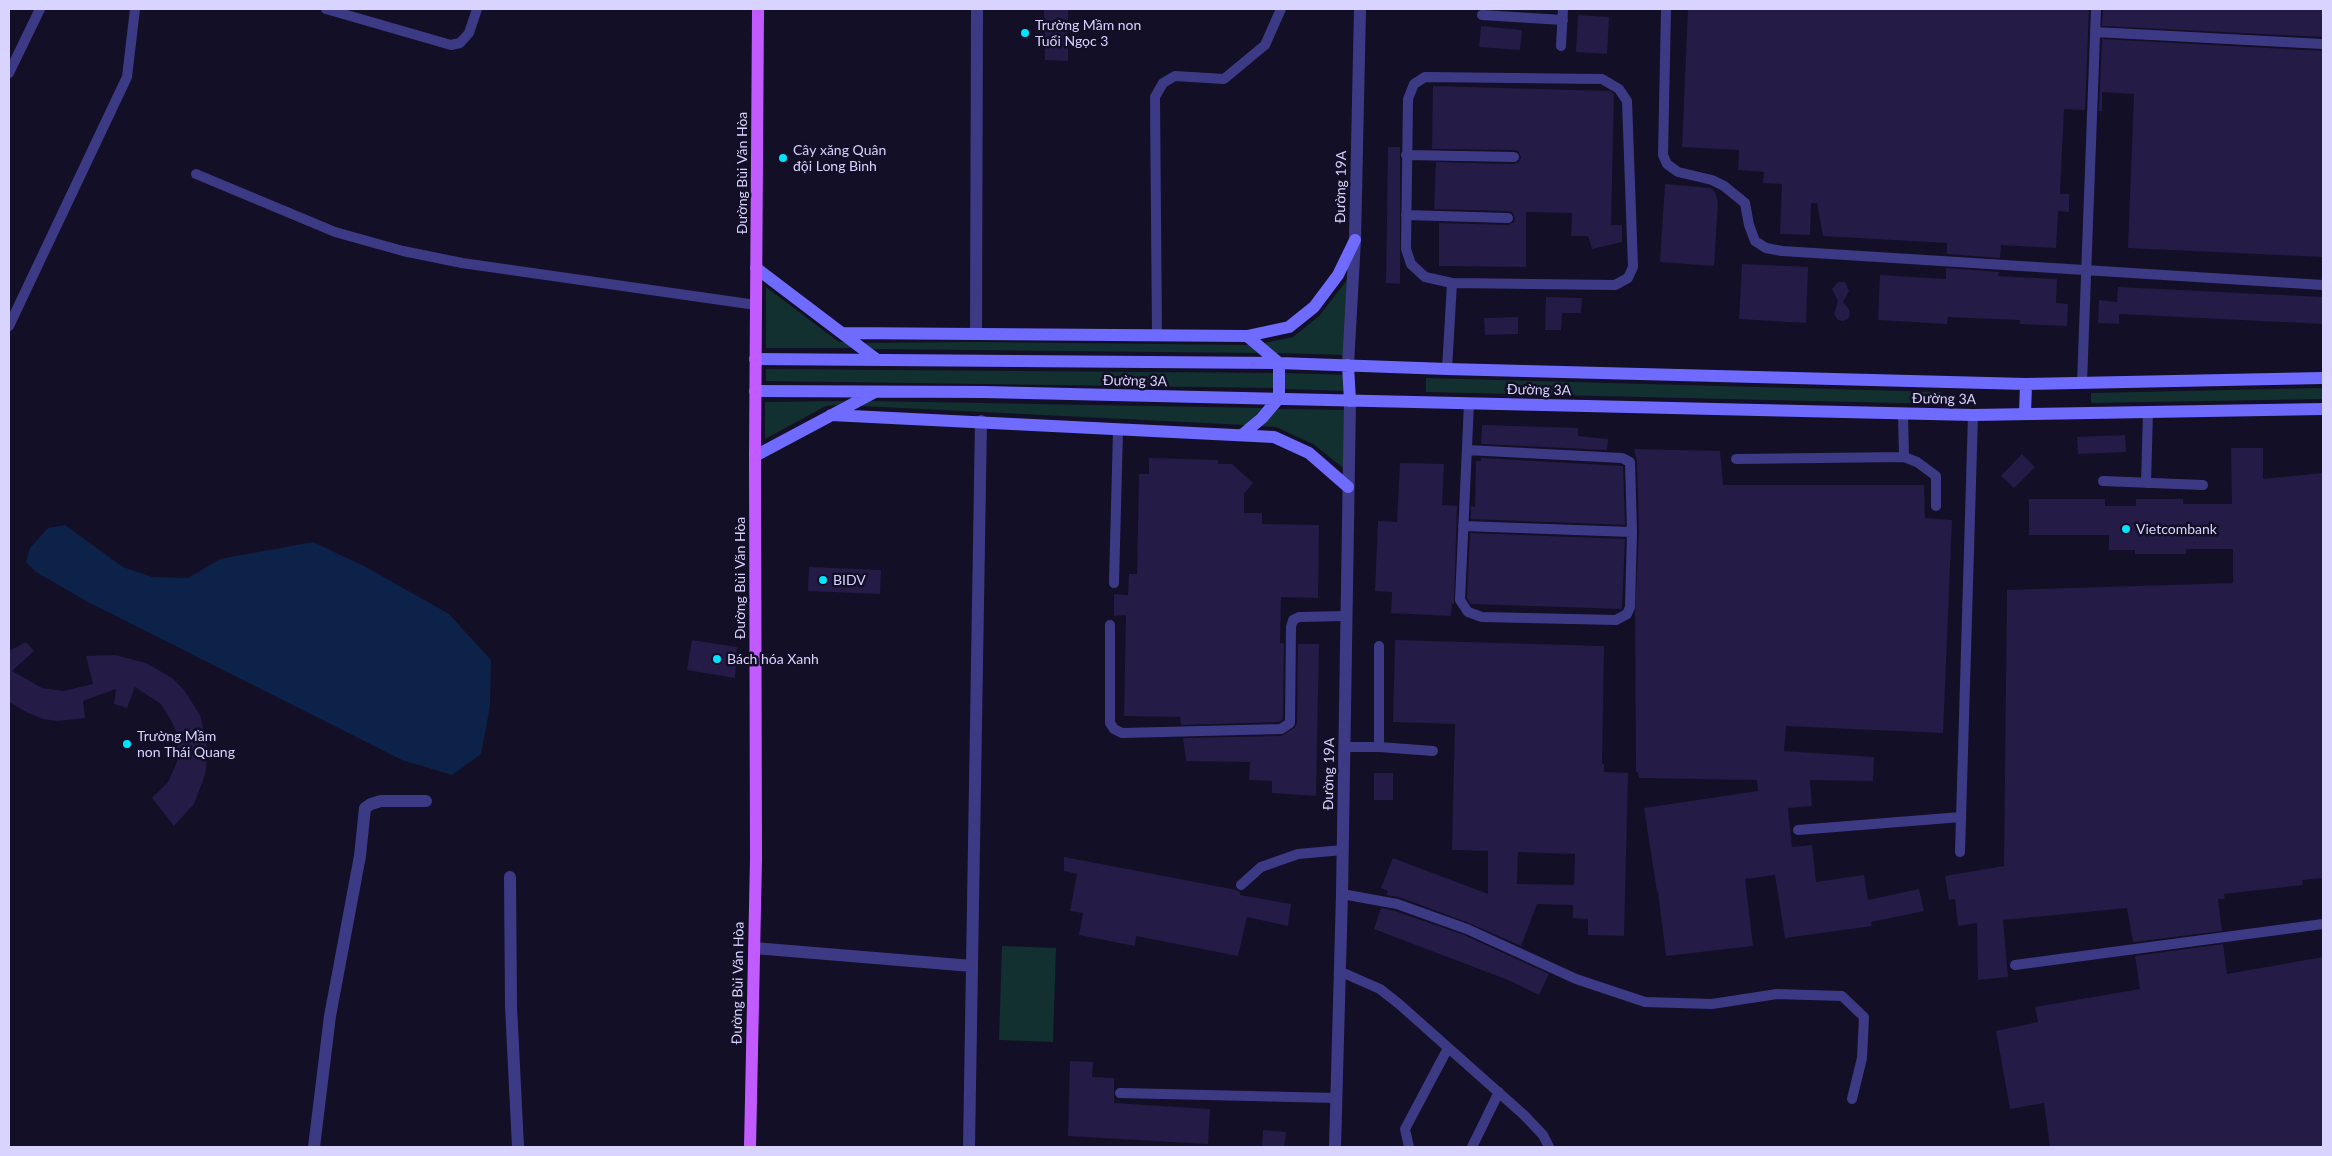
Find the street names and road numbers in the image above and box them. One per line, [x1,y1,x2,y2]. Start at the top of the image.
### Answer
street label: Đường Bùi Văn Hòa [734,112,750,234]
street label: Đường 19A [1332,151,1350,223]
street label: Đường 3A [1103,372,1167,390]
street label: Đường 3A [1507,381,1571,399]
street label: Đường 3A [1912,390,1976,408]
street label: Đường Bùi Văn Hòa [732,517,748,639]
street label: Đường 19A [1320,738,1338,810]
street label: Đường Bùi Văn Hòa [729,922,747,1044]

